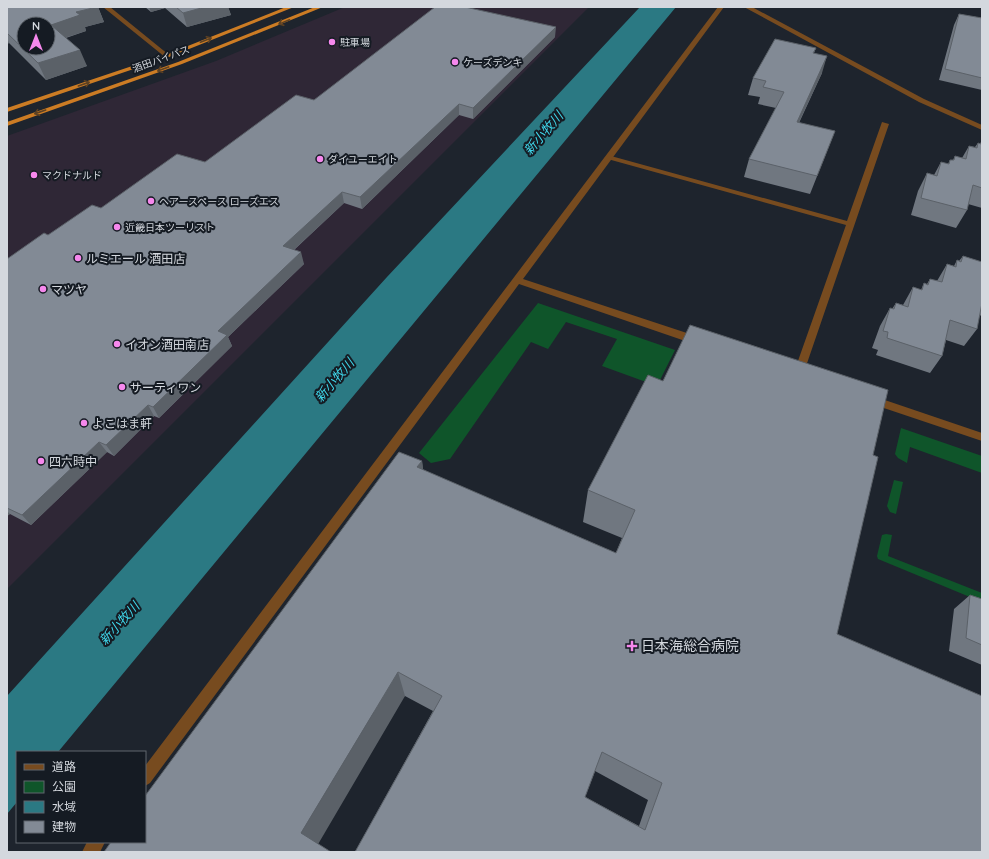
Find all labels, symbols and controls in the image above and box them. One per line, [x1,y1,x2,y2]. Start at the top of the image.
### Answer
north arrow [16,16,56,56]
text: N [32,19,40,33]
one-way arrow [279,19,291,26]
one-way arrow [200,36,212,44]
place label: 駐車場 [340,36,370,49]
marker: 駐車場 [327,37,337,47]
street label: 酒田バイパス [131,43,191,75]
place label: ケーズデンキ [463,56,523,69]
marker: ケーズデンキ [450,57,460,67]
one-way arrow [157,66,170,73]
one-way arrow [77,80,90,87]
water label: 新小牧川 [520,107,567,158]
one-way arrow [35,109,47,117]
place label: ダイユーエイト [328,153,398,166]
marker: ダイユーエイト [315,154,325,164]
place label: マクドナルド [42,169,102,182]
marker: マクドナルド [29,170,39,180]
place label: ヘアースペース ローズエス [159,195,279,208]
marker: ヘアースペース ローズエス [146,196,156,206]
place label: 近畿日本ツーリスト [125,221,215,234]
marker: 近畿日本ツーリスト [112,222,122,232]
place label: ルミエール 酒田店 [86,251,185,266]
marker: ルミエール 酒田店 [73,253,83,263]
place label: マツヤ [51,282,87,297]
marker: マツヤ [38,284,48,294]
place label: イオン酒田南店 [125,337,209,352]
marker: イオン酒田南店 [112,339,122,349]
water label: 新小牧川 [311,354,358,405]
place label: サーティワン [130,380,201,395]
marker: サーティワン [117,382,127,392]
place label: よこはま軒 [92,416,152,431]
marker: よこはま軒 [79,418,89,428]
place label: 四六時中 [49,454,97,469]
marker: 四六時中 [36,456,46,466]
water label: 新小牧川 [96,597,144,648]
place label: 日本海総合病院 [641,637,739,655]
marker: 日本海総合病院 [626,640,638,652]
legend [16,751,146,843]
text: 道路 [52,759,76,774]
text: 公園 [52,779,76,794]
text: 水域 [52,799,76,814]
text: 建物 [52,819,76,834]

